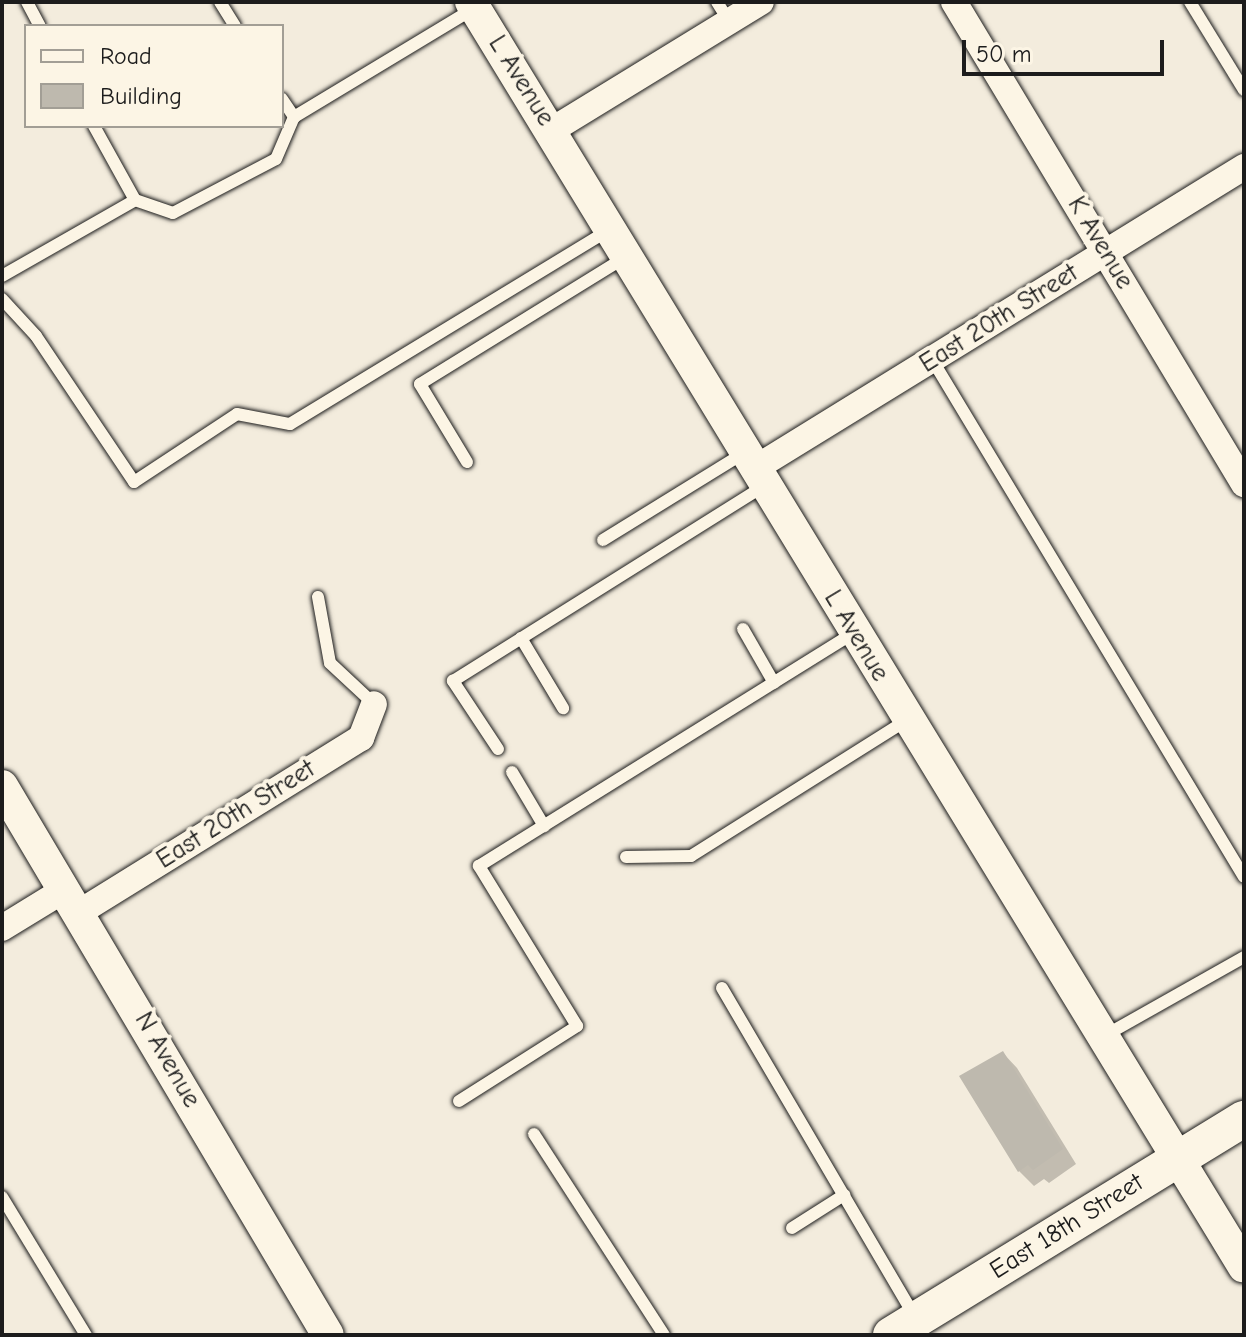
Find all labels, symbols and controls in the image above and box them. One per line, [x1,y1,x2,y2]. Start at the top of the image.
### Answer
legend [24,24,284,128]
scale bar [966,24,1168,74]
street label: L Avenue [481,30,561,132]
text: 50 m [976,40,1032,68]
text: Road [100,42,152,70]
text: Building [100,82,182,110]
street label: K Avenue [1060,191,1140,295]
street label: East 20th Street [914,258,1084,380]
street label: L Avenue [817,585,895,687]
street label: East 20th Street [151,754,321,876]
street label: N Avenue [127,1007,207,1113]
street label: East 18th Street [985,1167,1149,1287]

